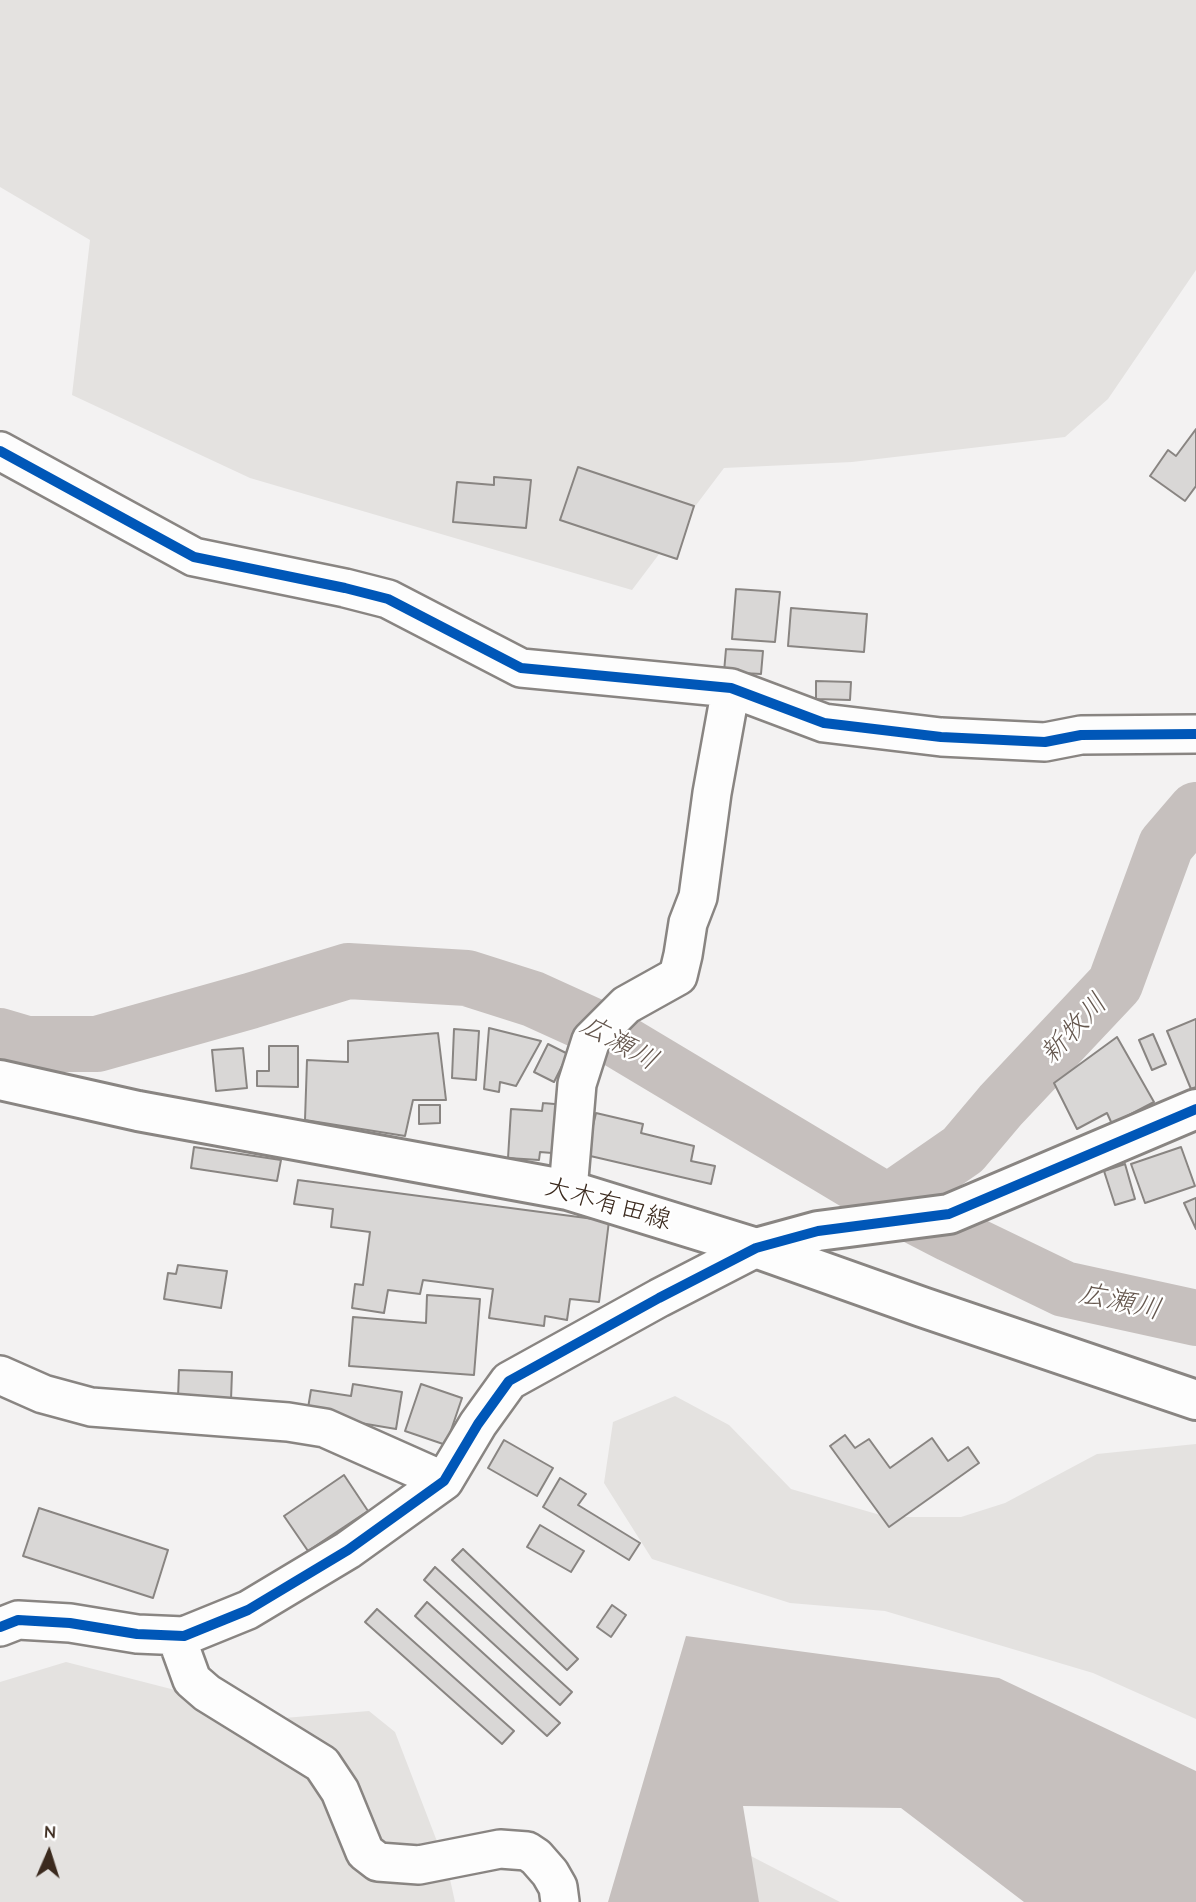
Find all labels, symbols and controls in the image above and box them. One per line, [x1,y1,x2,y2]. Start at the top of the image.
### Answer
water label: 新牧川 [1033,987,1115,1071]
water label: 広瀬川 [574,1008,664,1078]
street label: 大木有田線 [541,1171,675,1237]
water label: 広瀬川 [1075,1277,1165,1327]
north arrow [14,1818,84,1888]
text: N [43,1821,57,1843]

